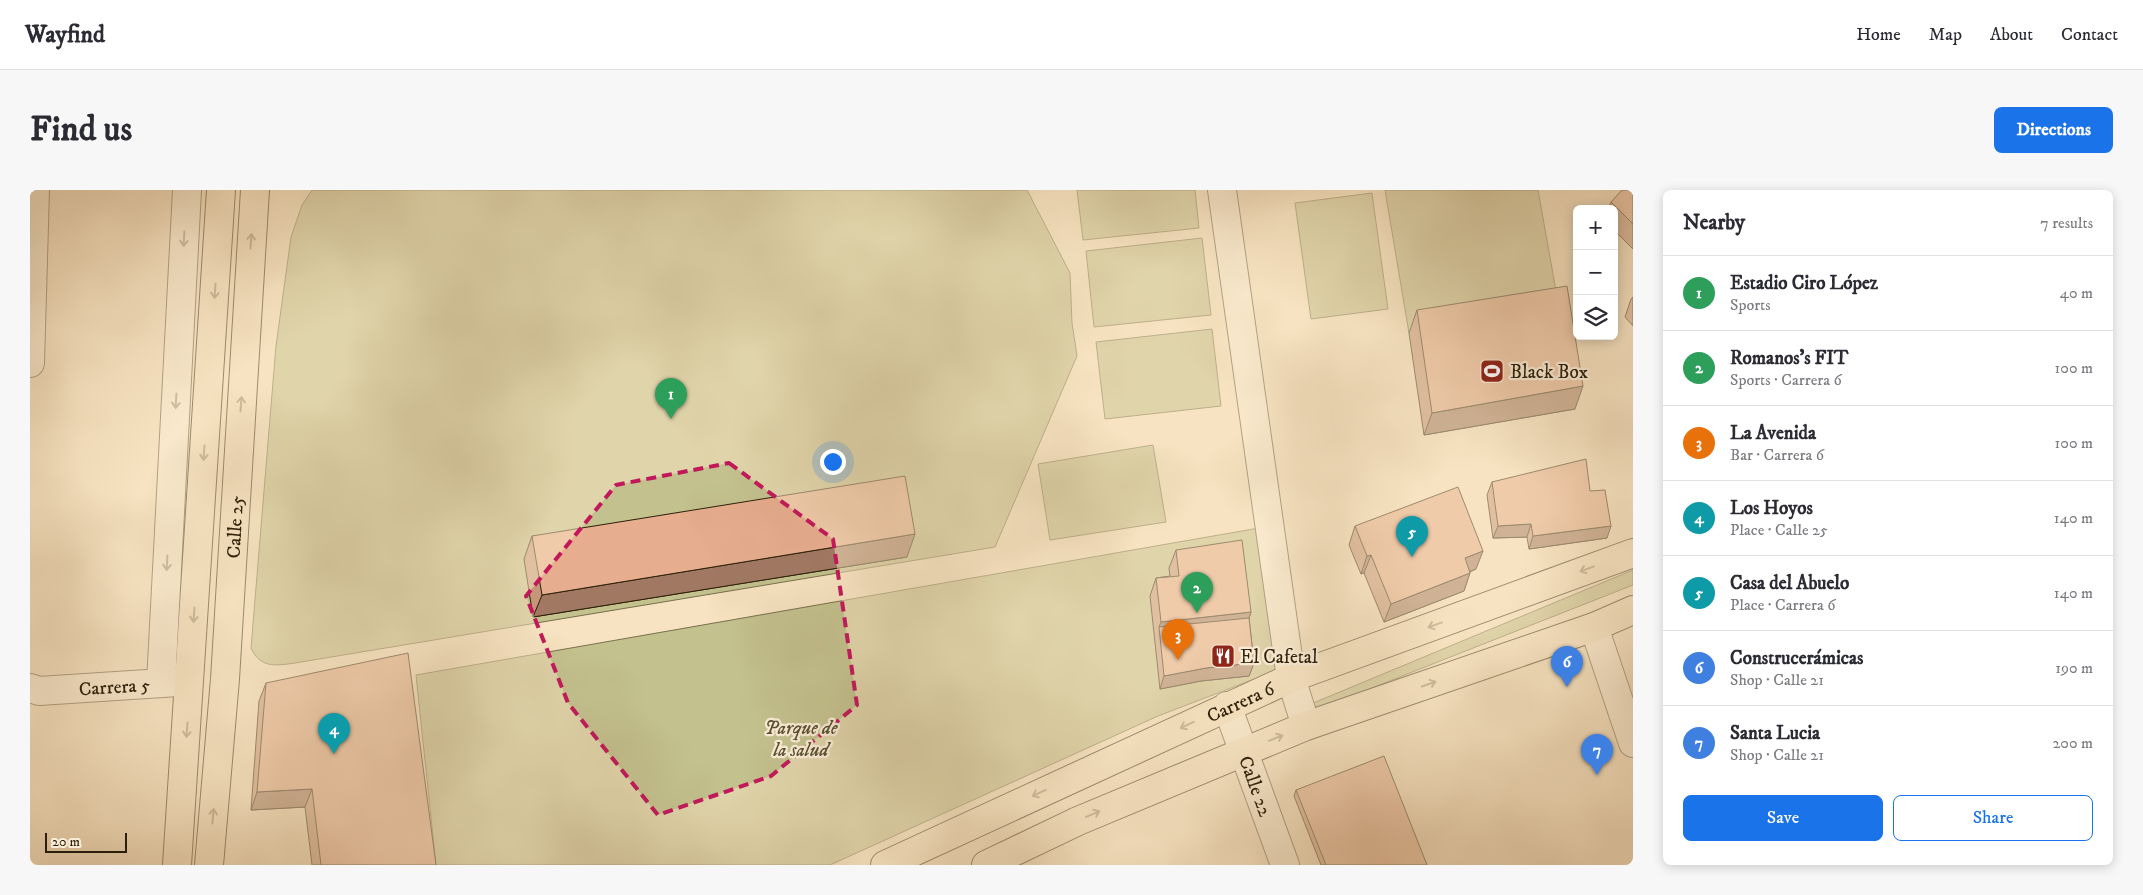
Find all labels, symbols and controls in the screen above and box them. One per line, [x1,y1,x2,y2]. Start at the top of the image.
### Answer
text: Wayfind [25,20,105,50]
text: Home [1856,24,1901,46]
text: Map [1929,24,1962,46]
text: About [1990,24,2033,46]
text: Contact [2061,24,2118,46]
button: Directions [1994,107,2113,153]
text: Find us [30,108,132,152]
map controls [1573,205,1618,340]
button: + [1573,205,1618,250]
text: Nearby [1683,210,1745,236]
text: 7 results [2040,213,2093,233]
one-way arrow [180,230,189,246]
one-way arrow [247,234,256,250]
button: − [1573,250,1618,295]
text: Estadio Ciro López [1730,272,1878,295]
one-way arrow [210,283,219,299]
text: 1 [1696,283,1702,303]
text: 40 m [2060,283,2093,303]
button: layers [1573,295,1618,340]
text: Sports [1730,295,1771,315]
text: Romanos's FIT [1730,347,1848,370]
sports icon: Black Box [1479,358,1505,384]
text: 2 [1695,358,1703,378]
text: 100 m [2055,358,2093,378]
place label: Black Box [1510,361,1589,384]
text: Sports · Carrera 6 [1730,370,1842,390]
pin: 1 [655,378,687,419]
one-way arrow [171,393,180,409]
one-way arrow [237,396,246,412]
text: La Avenida [1730,422,1816,445]
text: 3 [1696,433,1702,453]
text: 100 m [2055,433,2093,453]
one-way arrow [200,445,209,461]
text: Bar · Carrera 6 [1730,445,1824,465]
your location [820,449,846,475]
street label: Calle 25 [222,495,249,559]
text: Los Hoyos [1730,497,1813,520]
text: 4 [1694,508,1704,528]
text: 140 m [2054,508,2093,528]
pin: 5 [1396,516,1428,557]
text: Place · Calle 25 [1730,520,1828,540]
one-way arrow [163,555,172,571]
one-way arrow [1580,565,1595,574]
pin: 2 [1181,572,1213,613]
text: Casa del Abuelo [1730,572,1849,595]
text: 5 [1695,583,1703,603]
text: 140 m [2054,583,2093,603]
text: Place · Carrera 6 [1730,595,1836,615]
one-way arrow [190,607,199,623]
pin: 3 [1162,619,1194,660]
one-way arrow [1427,621,1443,630]
restaurant icon: El Cafetal [1210,643,1236,669]
place label: El Cafetal [1240,646,1318,669]
pin: 6 [1551,646,1583,687]
text: Construcerámicas [1730,647,1863,670]
text: 6 [1695,658,1703,678]
text: 190 m [2055,658,2093,678]
text: Shop · Calle 21 [1730,670,1824,690]
street label: Carrera 5 [78,674,151,701]
street label: Carrera 6 [1203,677,1279,728]
one-way arrow [1420,679,1436,688]
pin: 4 [318,713,350,754]
park label: Parque de la salud [765,717,838,762]
one-way arrow [1180,721,1195,730]
one-way arrow [182,722,191,738]
text: Santa Lucia [1730,722,1820,745]
one-way arrow [1268,733,1283,743]
text: 7 [1695,733,1703,753]
text: 200 m [2052,733,2093,753]
pin: 7 [1581,734,1613,775]
text: Shop · Calle 21 [1730,745,1824,765]
street label: Calle 22 [1233,753,1276,820]
one-way arrow [1032,789,1047,799]
button: Save [1683,795,1883,841]
button: Share [1893,795,2093,841]
one-way arrow [208,809,218,825]
one-way arrow [1085,809,1100,819]
scale bar [45,830,128,853]
text: 20 m [52,833,80,851]

